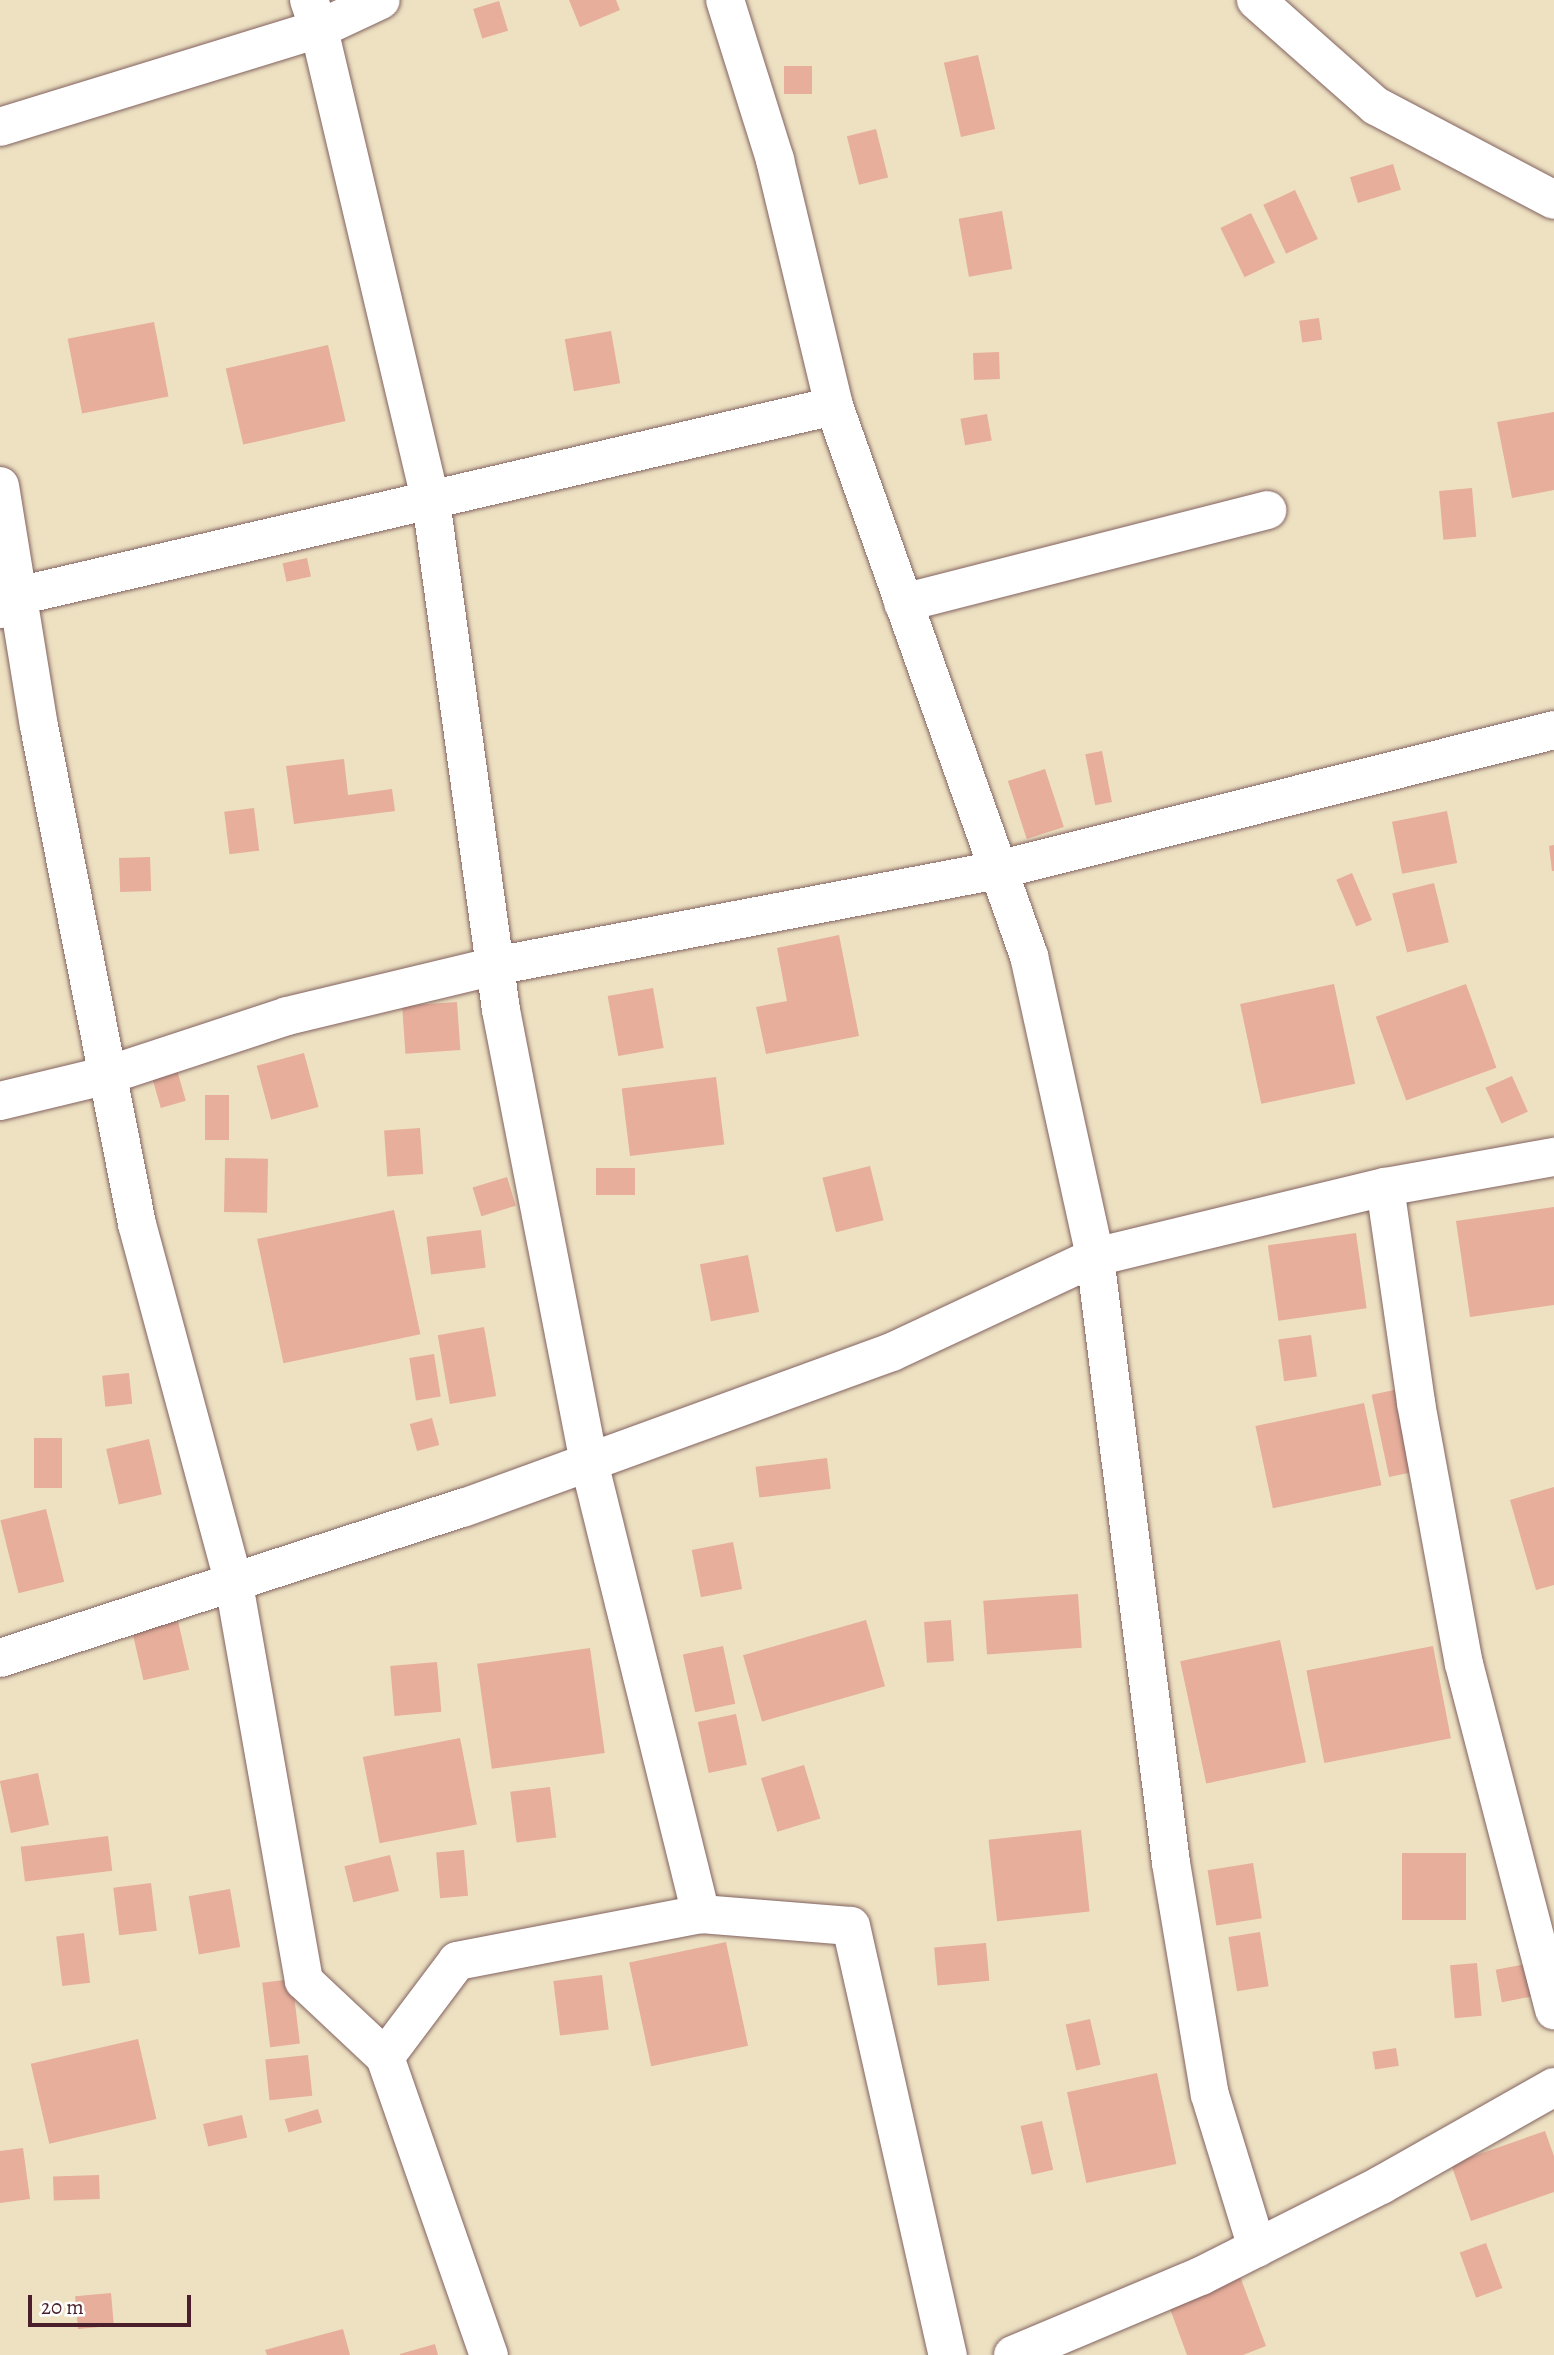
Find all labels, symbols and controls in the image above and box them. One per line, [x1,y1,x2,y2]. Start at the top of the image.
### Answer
scale bar [32,2282,194,2326]
text: 20 m [41,2293,84,2321]

